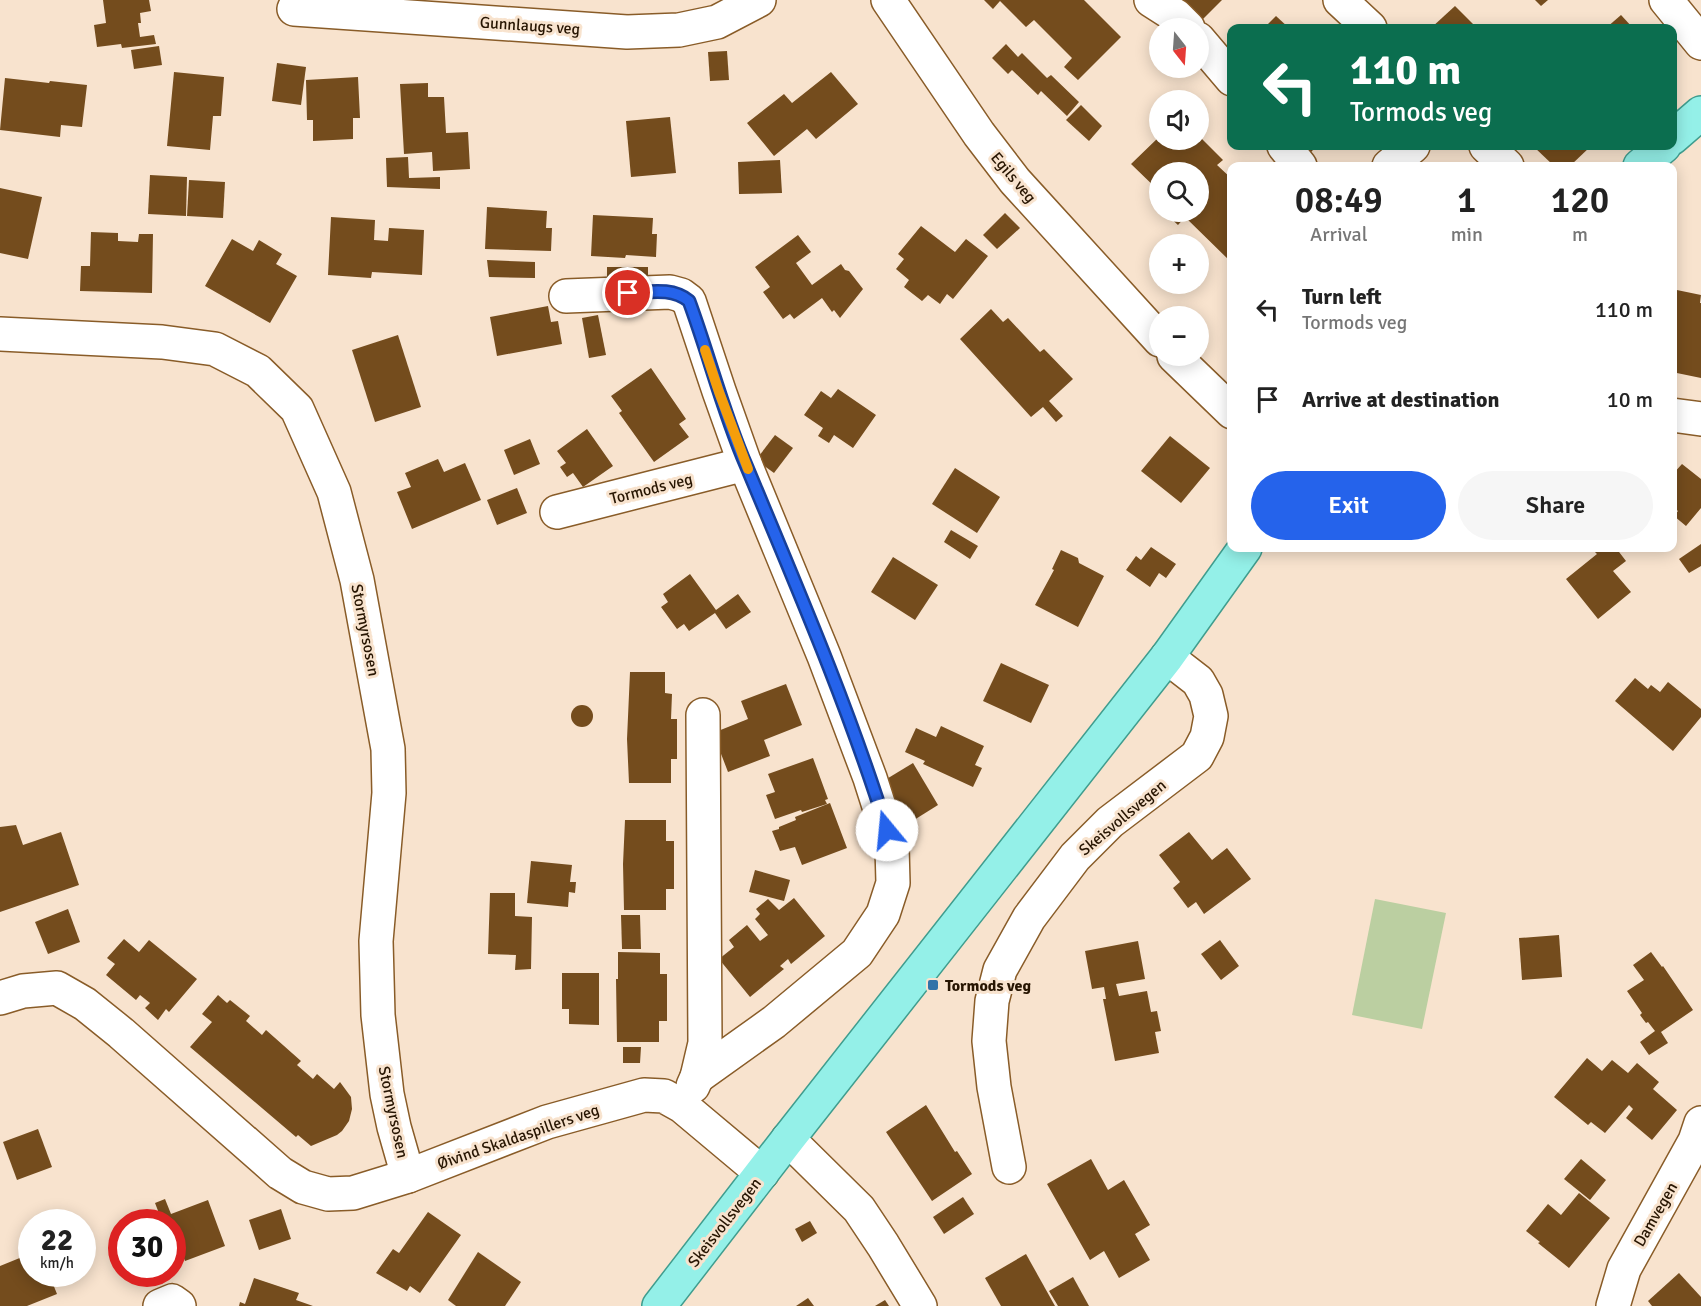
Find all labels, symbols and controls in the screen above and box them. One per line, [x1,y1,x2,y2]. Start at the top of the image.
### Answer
street label: Gunnlaugs veg [479,13,581,39]
north arrow [1149,18,1209,78]
map controls [1149,18,1209,366]
text: 110 m [1350,45,1461,96]
icon: left [1251,48,1329,126]
button: sound [1149,90,1209,150]
text: Tormods veg [1350,96,1492,129]
street label: Egils veg [986,148,1040,207]
button: search [1149,162,1209,222]
text: 08:49 [1295,178,1383,223]
text: 1 [1457,178,1477,223]
text: 120 [1551,178,1609,223]
text: Arrival [1310,222,1368,247]
text: min [1451,222,1483,247]
text: m [1572,222,1588,247]
button: + [1149,234,1209,294]
pin [602,267,653,318]
icon: arrive [611,276,644,309]
text: Turn left [1302,283,1382,310]
icon: left [1251,293,1284,326]
text: 110 m [1595,296,1653,323]
button: − [1149,306,1209,366]
text: Tormods veg [1302,310,1407,335]
icon: arrive [1251,383,1284,416]
text: Arrive at destination [1302,386,1499,413]
text: 10 m [1607,386,1653,413]
street label: Tormods veg [608,469,695,509]
button: Exit [1251,471,1446,540]
button: Share [1458,471,1653,540]
street label: Stormyrsosen [346,582,384,678]
street label: Skeisvollsvegen [1075,775,1170,860]
position arrow [855,798,919,862]
place label: Tormods veg [945,976,1031,996]
marker: Tormods veg [926,978,940,992]
street label: Stormyrsosen [374,1064,413,1160]
street label: Øivind Skaldaspillers veg [435,1100,602,1174]
street label: Skeisvollsvegen [684,1174,766,1271]
street label: Damvegen [1629,1179,1682,1250]
speed limit sign: 30 [108,1209,186,1287]
text: 22 [41,1222,73,1259]
text: km/h [40,1254,74,1272]

